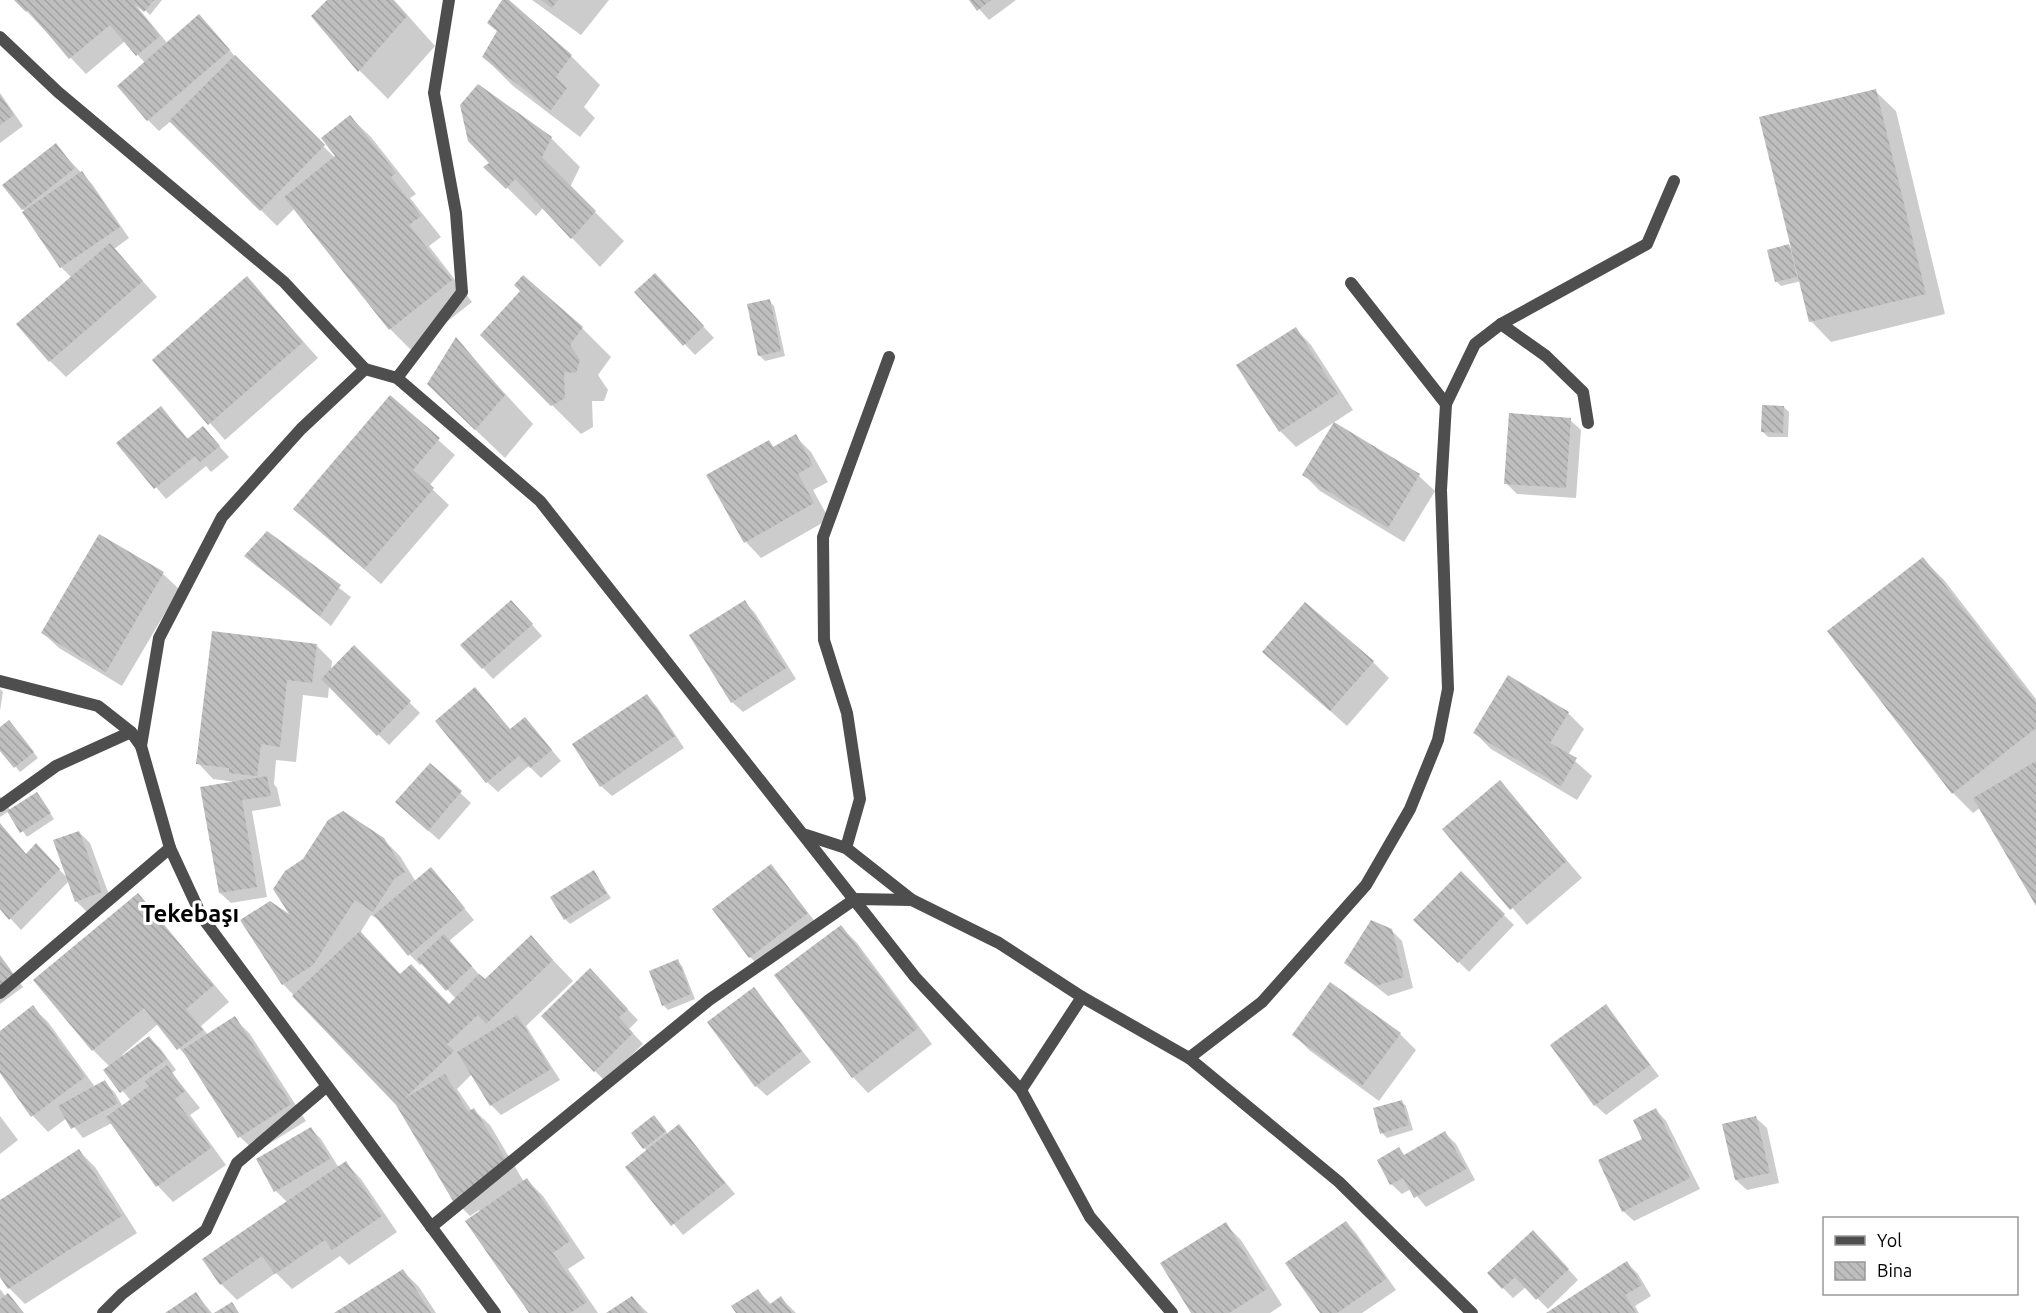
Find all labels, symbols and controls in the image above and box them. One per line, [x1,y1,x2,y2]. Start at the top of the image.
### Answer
district label: Tekebaşı [141,900,239,927]
legend [1823,1217,2018,1295]
text: Yol [1877,1230,1902,1250]
text: Bina [1877,1260,1912,1280]

